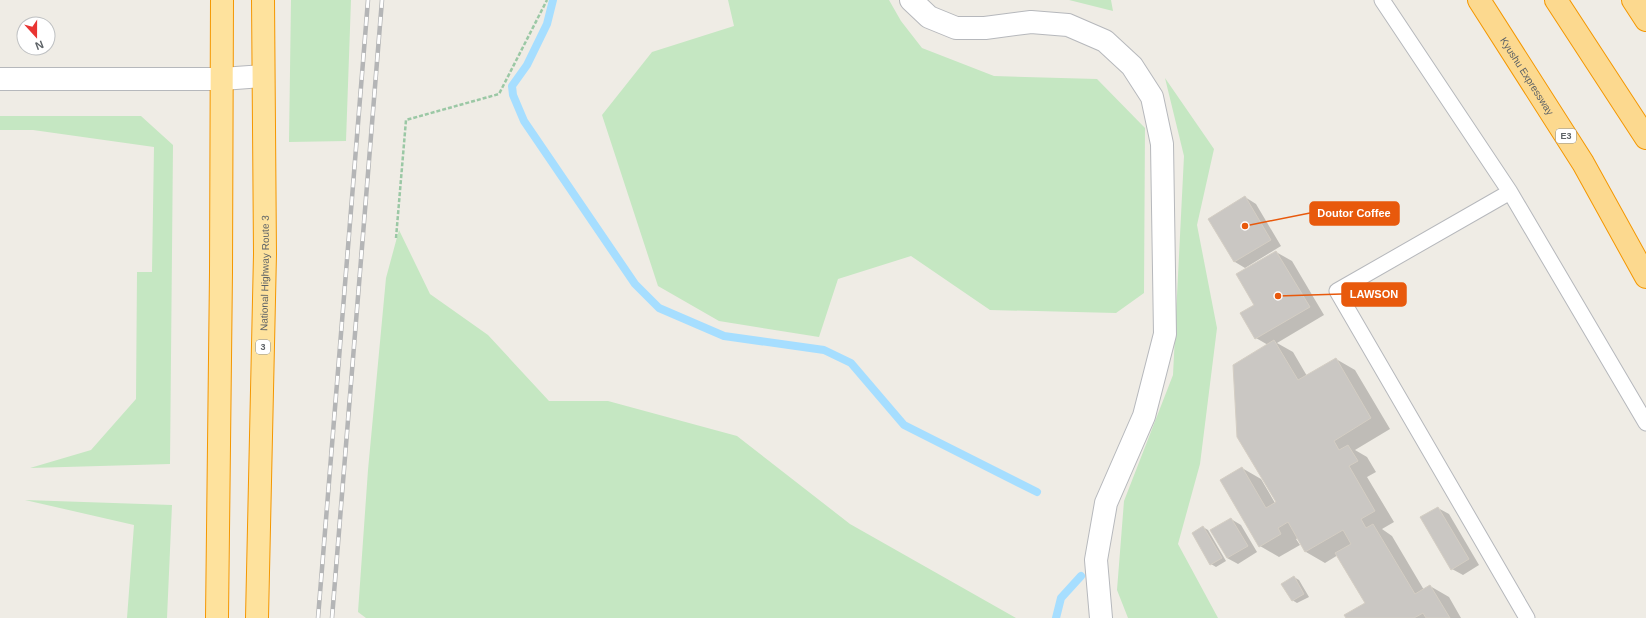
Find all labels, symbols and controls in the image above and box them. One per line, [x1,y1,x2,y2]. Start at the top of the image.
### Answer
north arrow [16,16,56,56]
street label: Kyushu Expressway [1499,35,1556,117]
text: N [34,38,45,52]
road number: E3 [1556,129,1576,143]
callout: Doutor Coffee [1310,202,1399,225]
text: Doutor Coffee [1317,207,1391,219]
street label: National Highway Route 3 [258,215,271,331]
callout: LAWSON [1342,283,1406,306]
text: LAWSON [1350,288,1398,300]
road number: 3 [256,340,270,354]

